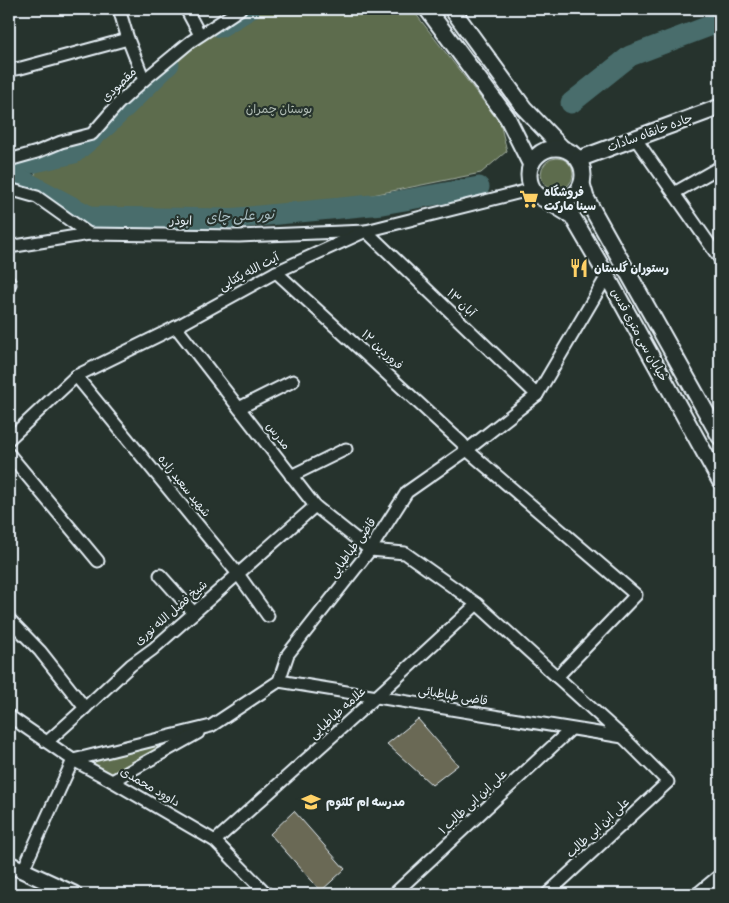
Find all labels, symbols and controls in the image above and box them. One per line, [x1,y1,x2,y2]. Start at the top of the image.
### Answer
street label: مقصودی [98,65,140,105]
park label: بوستان چمران [246,102,312,117]
street label: جاده خانقاه سادات [605,111,695,155]
place label: فروشگاه سینا مارکت [544,184,596,214]
supermarket icon: فروشگاه سینا مارکت [518,188,540,210]
water label: نور علی چای [206,206,277,227]
street label: ابوذر [169,213,192,229]
street label: آیت الله یکتایی [216,249,283,294]
restaurant icon: رستوران گلستان [568,257,590,279]
place label: رستوران گلستان [594,260,669,276]
street label: ۱۳ آبان [443,286,479,321]
street label: خیابان سی متری قدس [607,286,671,384]
street label: ۱۲ فروردین [358,327,406,373]
street label: مدرس [262,419,294,453]
street label: شهید سعید زاده [154,452,214,520]
street label: قاضی طباطبایی [326,515,380,581]
street label: شیخ فضل الله نوری [131,577,211,650]
street label: علامه طباطبایی [306,683,370,743]
street label: قاضی طباطبائی [417,683,489,709]
street label: داوود محمدی [118,764,183,810]
street label: علی ابن ابی طالب ۱ [436,766,510,838]
school or university icon: مدرسه ام کلثوم [300,791,322,813]
place label: مدرسه ام کلثوم [326,795,405,811]
street label: علی ابن ابی طالب [563,795,633,861]

